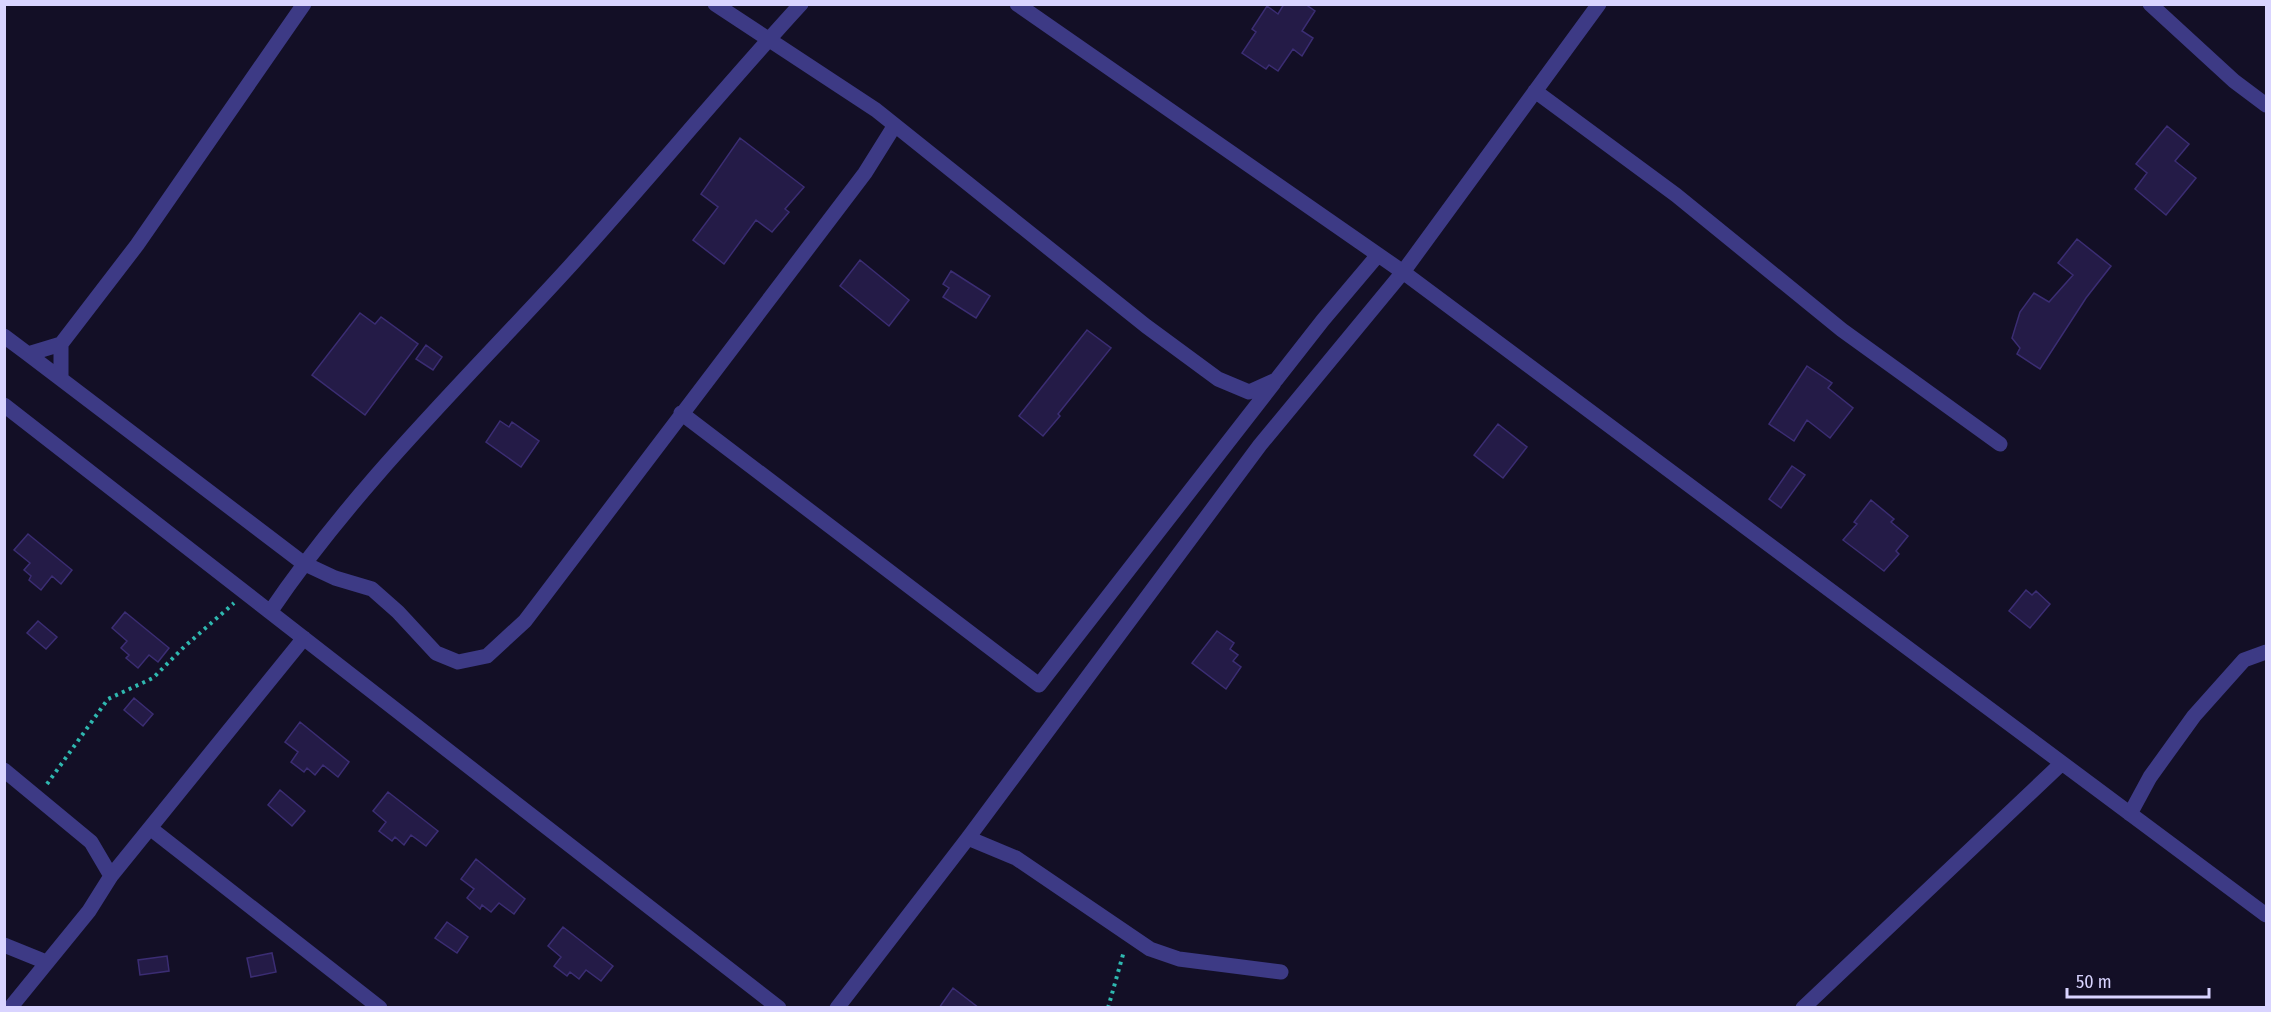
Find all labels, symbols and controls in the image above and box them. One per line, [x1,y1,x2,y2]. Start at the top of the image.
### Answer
scale bar [2067,961,2210,999]
text: 50 m [2076,971,2112,993]

